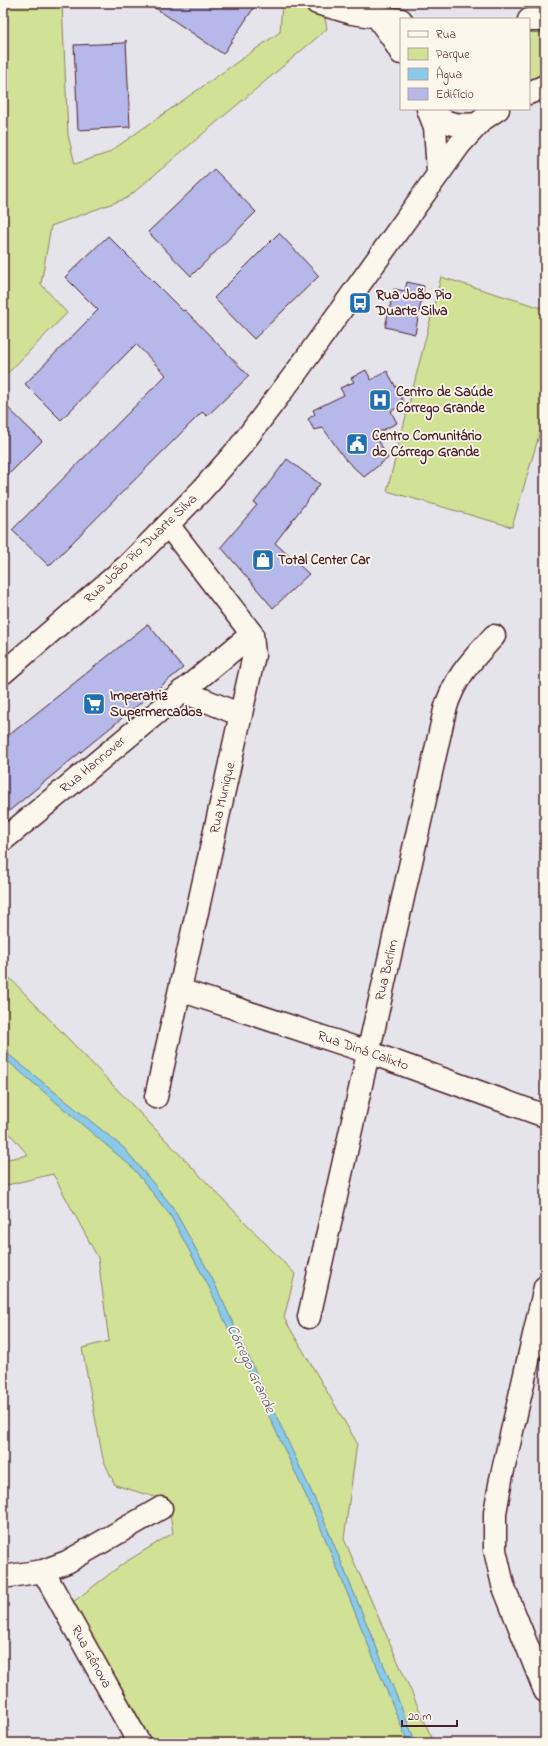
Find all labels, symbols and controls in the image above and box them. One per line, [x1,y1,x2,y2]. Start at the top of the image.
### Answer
legend [400,18,530,110]
text: Rua [436,26,456,44]
text: Parque [436,46,470,64]
text: Água [436,65,462,85]
text: Edifício [436,86,474,104]
place label: Rua João Pio Duarte Silva [375,285,452,322]
bus stop icon: Rua João Pio Duarte Silva [347,290,373,316]
place label: Centro de Saúde Córrego Grande [396,382,494,421]
hospital icon: Centro de Saúde Córrego Grande [367,387,393,413]
place label: Centro Comunitário do Córrego Grande [372,426,482,465]
public building icon: Centro Comunitário do Córrego Grande [344,431,370,457]
street label: Rua João Pio Duarte Silva [79,489,203,609]
shop icon: Total Center Car [250,547,276,573]
place label: Total Center Car [278,550,371,571]
place label: Imperatriz Supermercados [110,686,203,723]
supermarket icon: Imperatriz Supermercados [81,691,107,717]
street label: Rua Hannover [56,731,131,799]
street label: Rua Munique [205,760,242,836]
street label: Rua Berlim [370,937,404,1003]
street label: Rua Diná Calixto [314,1026,412,1076]
water label: Córrego Grande [220,1321,282,1418]
street label: Rua Gênova [65,1622,117,1692]
scale bar [402,1702,457,1728]
text: 20 m [408,1708,431,1726]

